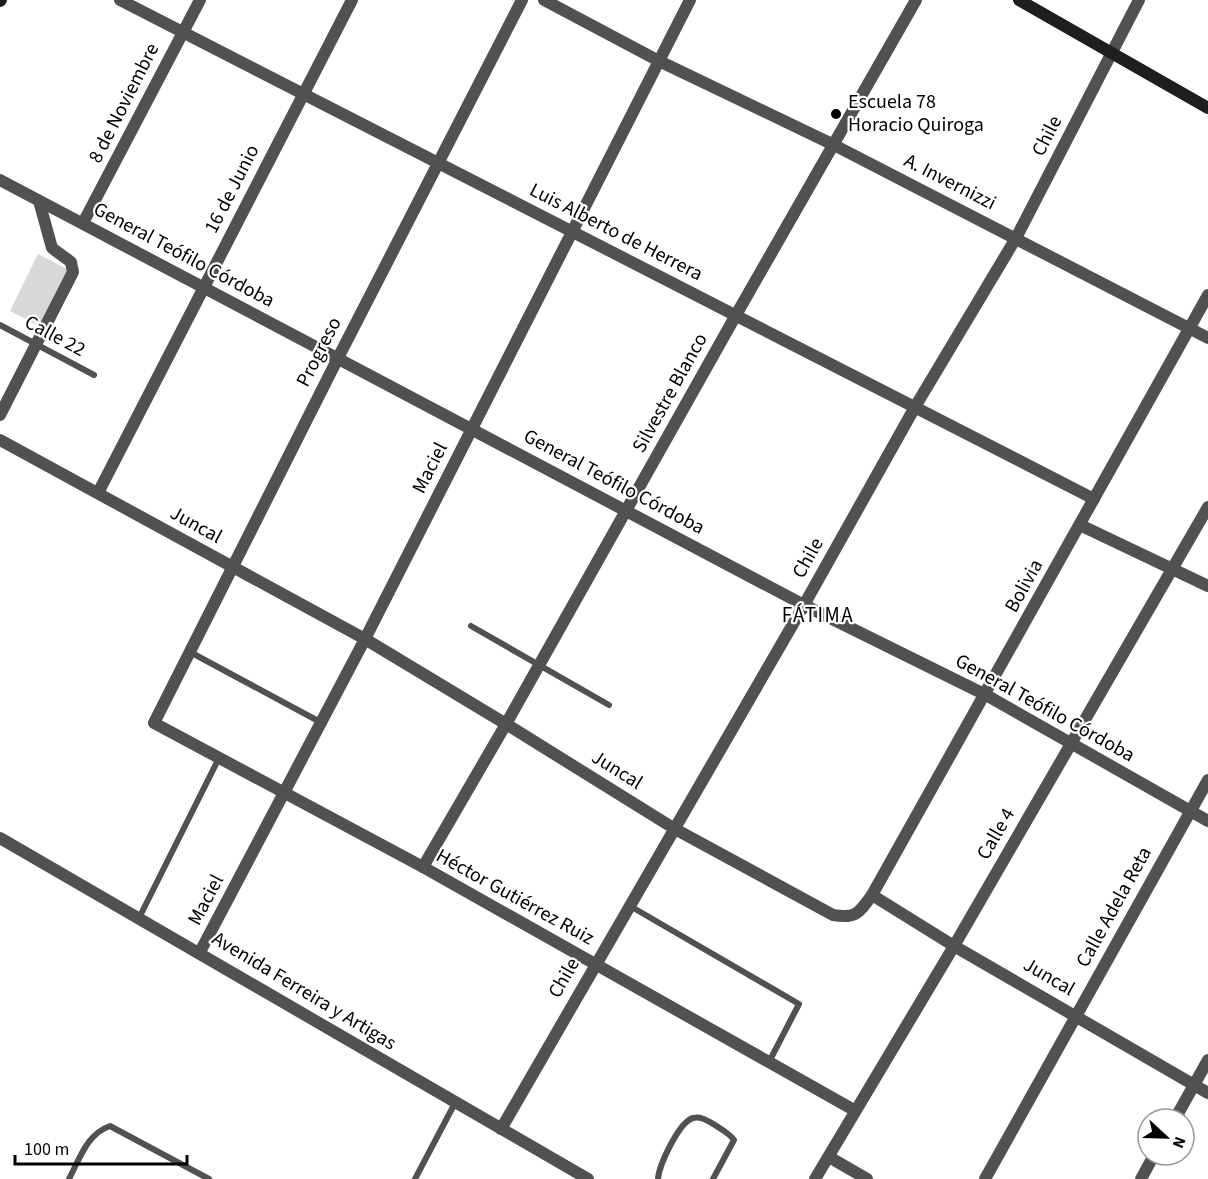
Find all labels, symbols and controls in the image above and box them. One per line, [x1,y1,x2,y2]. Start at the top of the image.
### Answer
street label: 8 de Noviembre [82,38,166,168]
place label: Escuela 78 Horacio Quiroga [848,88,984,139]
marker: Escuela 78 Horacio Quiroga [829,107,843,121]
street label: Chile [1025,111,1069,161]
street label: 16 de Junio [198,140,266,238]
street label: A. Invernizzi [899,147,1001,217]
street label: Luis Alberto de Herrera [525,176,707,288]
street label: General Teófilo Córdoba [89,195,279,315]
street label: Calle 22 [20,308,91,364]
street label: Progreso [290,312,348,392]
street label: Silvestre Blanco [626,328,714,458]
street label: General Teófilo Córdoba [519,422,709,542]
street label: Maciel [405,438,455,498]
street label: Juncal [165,499,227,551]
street label: Chile [786,533,831,583]
street label: Bolivia [998,554,1050,618]
district label: FÁTIMA [782,600,854,630]
street label: General Teófilo Córdoba [950,647,1140,769]
street label: Juncal [586,743,648,797]
street label: Calle 4 [970,803,1022,865]
street label: Héctor Gutiérrez Ruiz [431,842,599,952]
street label: Calle Adela Reta [1069,842,1159,972]
street label: Maciel [181,870,231,930]
street label: Avenida Ferreira y Artigas [207,925,401,1057]
street label: Juncal [1018,951,1080,1003]
street label: Chile [541,953,587,1003]
north arrow [1136,1107,1196,1167]
scale bar [15,1128,188,1166]
text: N [1167,1133,1191,1151]
text: 100 m [24,1137,69,1162]

